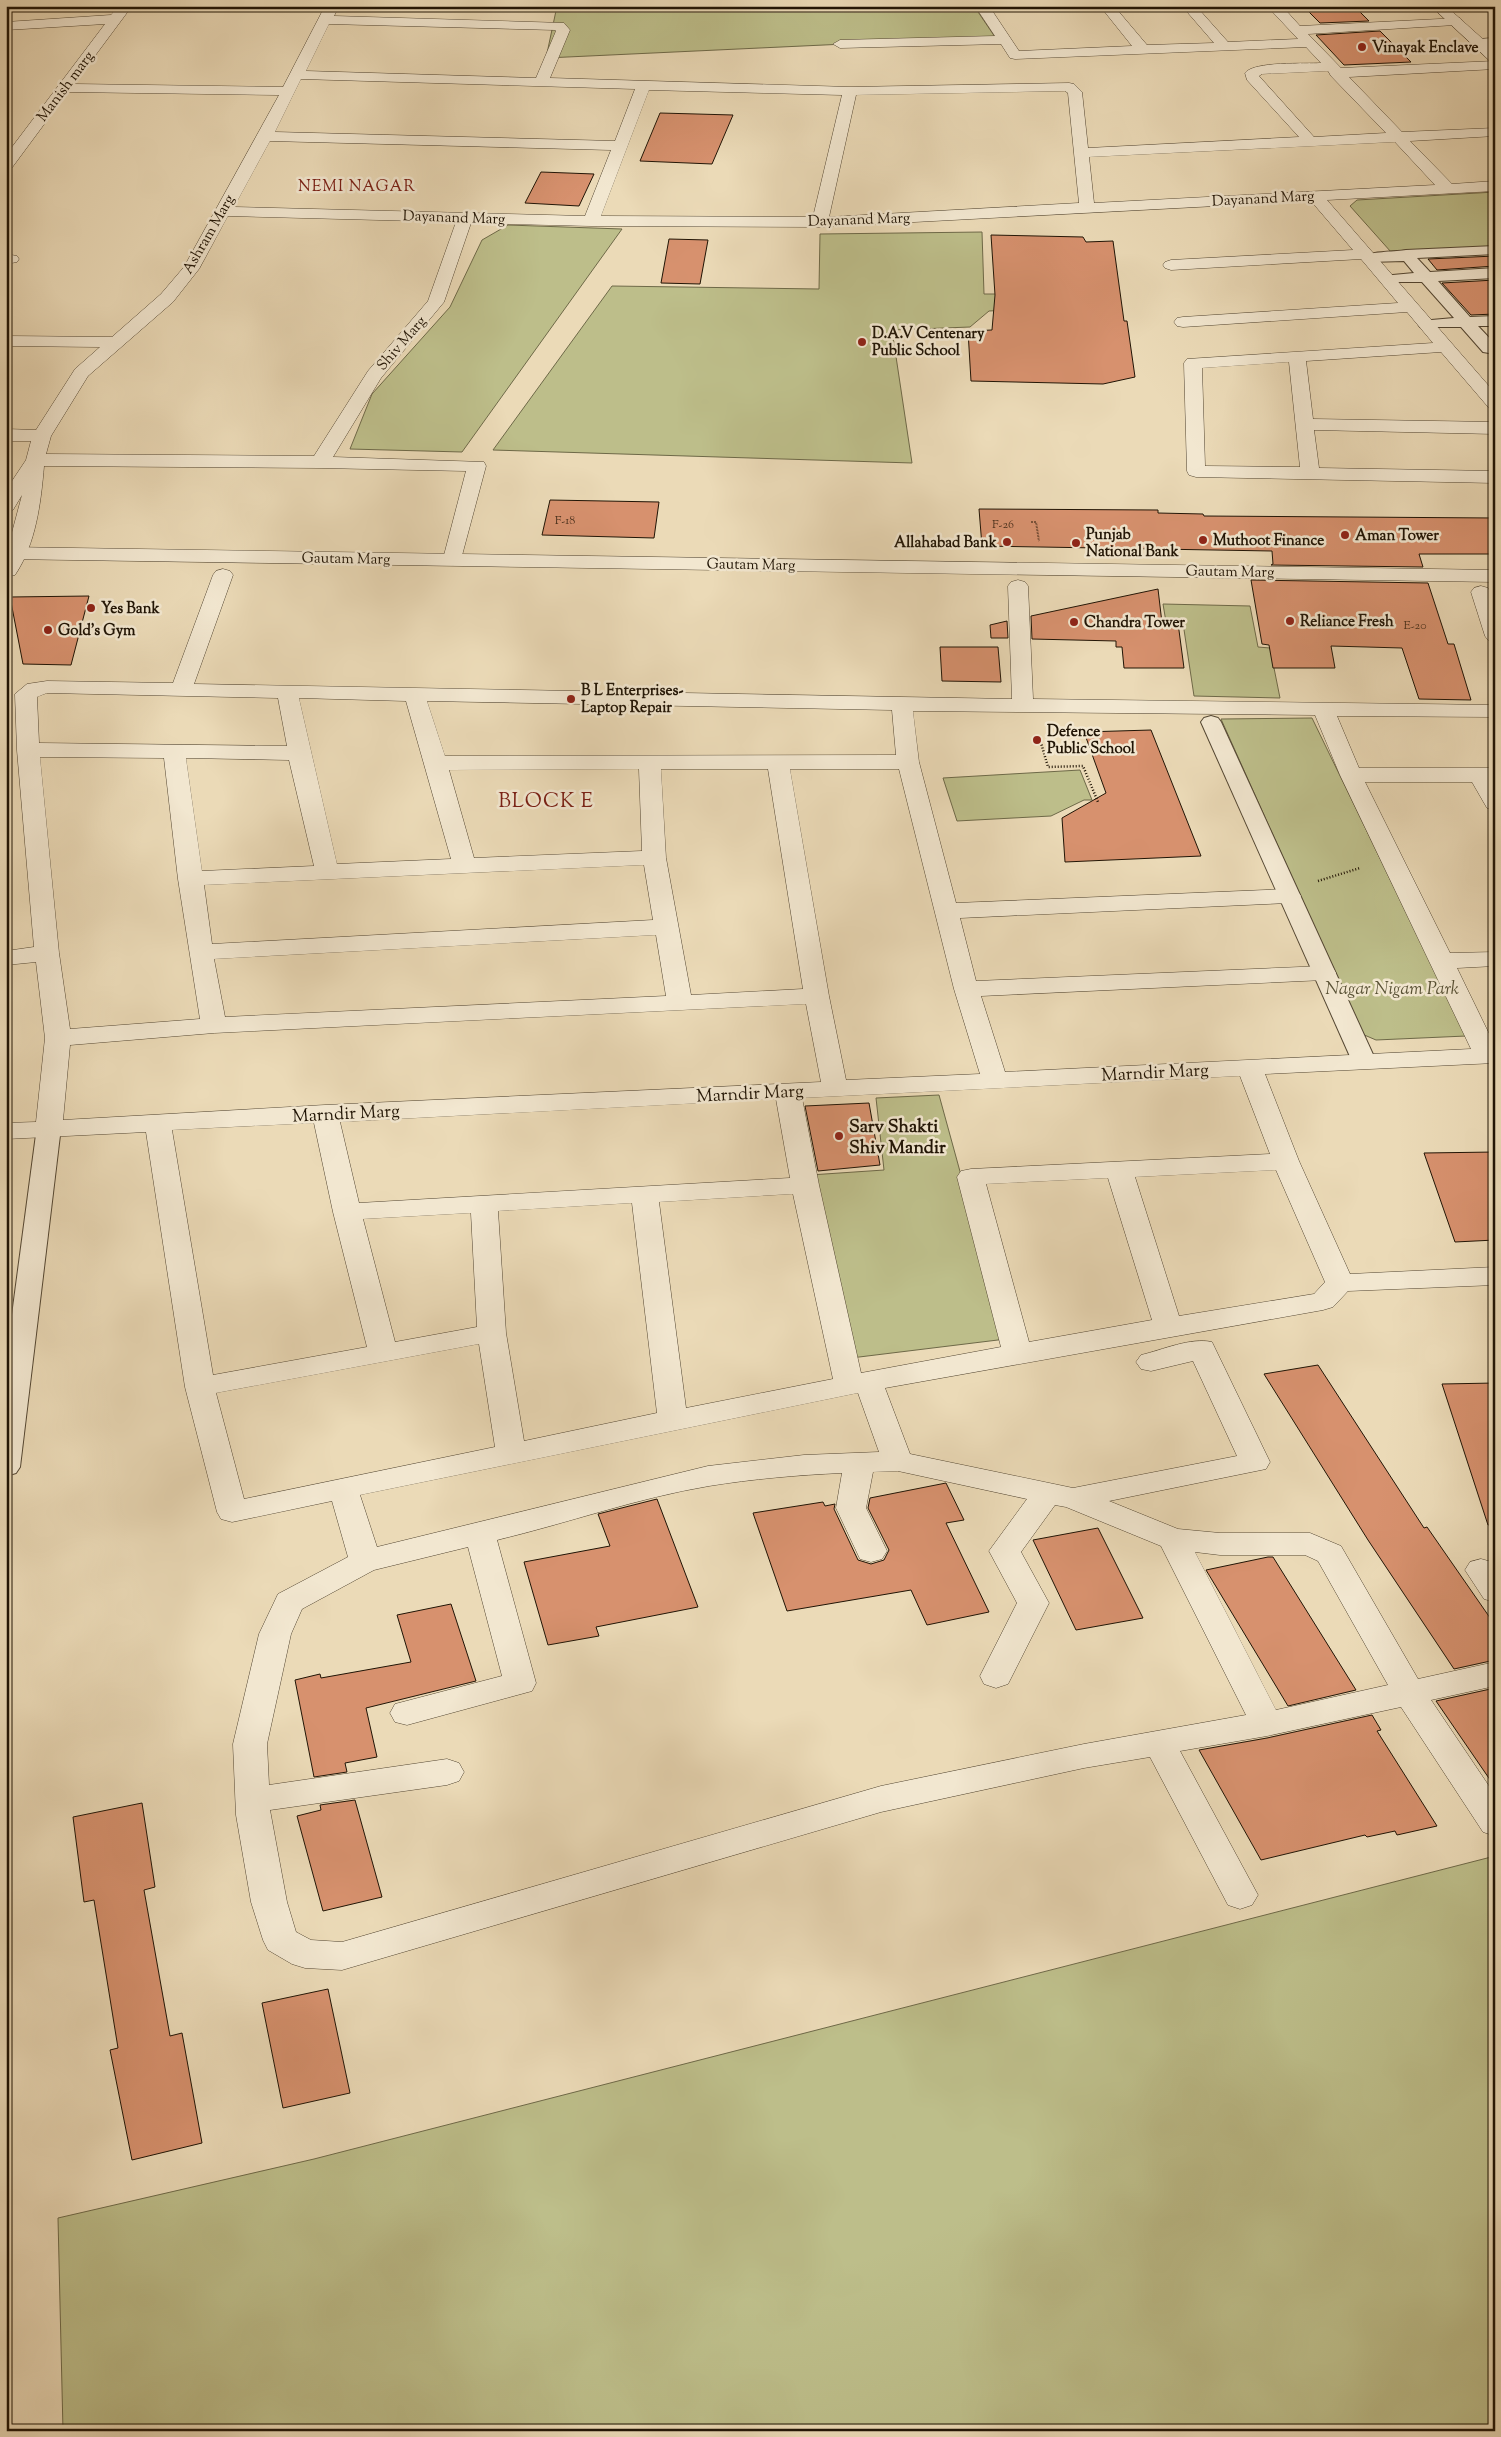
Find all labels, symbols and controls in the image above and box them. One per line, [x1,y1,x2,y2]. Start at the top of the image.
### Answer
place label: Vinayak Enclave [1372,38,1479,59]
marker: Vinayak Enclave [1356,41,1368,53]
street label: Manish marg [33,47,100,127]
district label: NEMI NAGAR [298,176,416,199]
street label: Dayanand Marg [1211,186,1315,213]
street label: Ashram Marg [178,191,240,278]
street label: Dayanand Marg [402,206,506,231]
street label: Dayanand Marg [807,208,911,233]
street label: Shiv Marg [372,312,432,376]
place label: D.A.V Centenary Public School [872,324,985,362]
marker: D.A.V Centenary Public School [856,336,868,348]
house number: F-18 [555,512,575,530]
house number: F-26 [992,516,1014,534]
place label: Punjab National Bank [1086,525,1180,563]
place label: Aman Tower [1355,526,1439,547]
marker: Aman Tower [1339,529,1351,541]
place label: Muthoot Finance [1213,531,1324,552]
place label: Allahabad Bank [894,533,998,554]
marker: Muthoot Finance [1197,534,1209,546]
marker: Allahabad Bank [1001,536,1013,548]
marker: Punjab National Bank [1070,537,1082,549]
street label: Gautam Marg [301,548,391,571]
street label: Gautam Marg [706,554,796,577]
street label: Gautam Marg [1185,561,1275,584]
place label: Yes Bank [101,599,161,620]
marker: Yes Bank [85,602,97,614]
place label: Reliance Fresh [1300,612,1394,633]
place label: Chandra Tower [1084,613,1185,634]
marker: Reliance Fresh [1284,615,1296,627]
marker: Chandra Tower [1068,616,1080,628]
house number: E-20 [1403,617,1427,635]
place label: Gold's Gym [58,621,136,642]
marker: Gold's Gym [42,624,54,636]
place label: B L Enterprises- Laptop Repair [581,681,684,719]
marker: B L Enterprises- Laptop Repair [565,693,577,705]
place label: Defence Public School [1047,722,1136,760]
marker: Defence Public School [1031,734,1043,746]
district label: BLOCK E [498,788,594,817]
park label: Nagar Nigam Park [1325,977,1459,1003]
street label: Marndir Marg [1101,1058,1210,1090]
street label: Marndir Marg [696,1079,805,1111]
street label: Marndir Marg [292,1099,401,1131]
place label: Sarv Shakti Shiv Mandir [849,1115,946,1162]
marker: Sarv Shakti Shiv Mandir [833,1130,845,1142]

